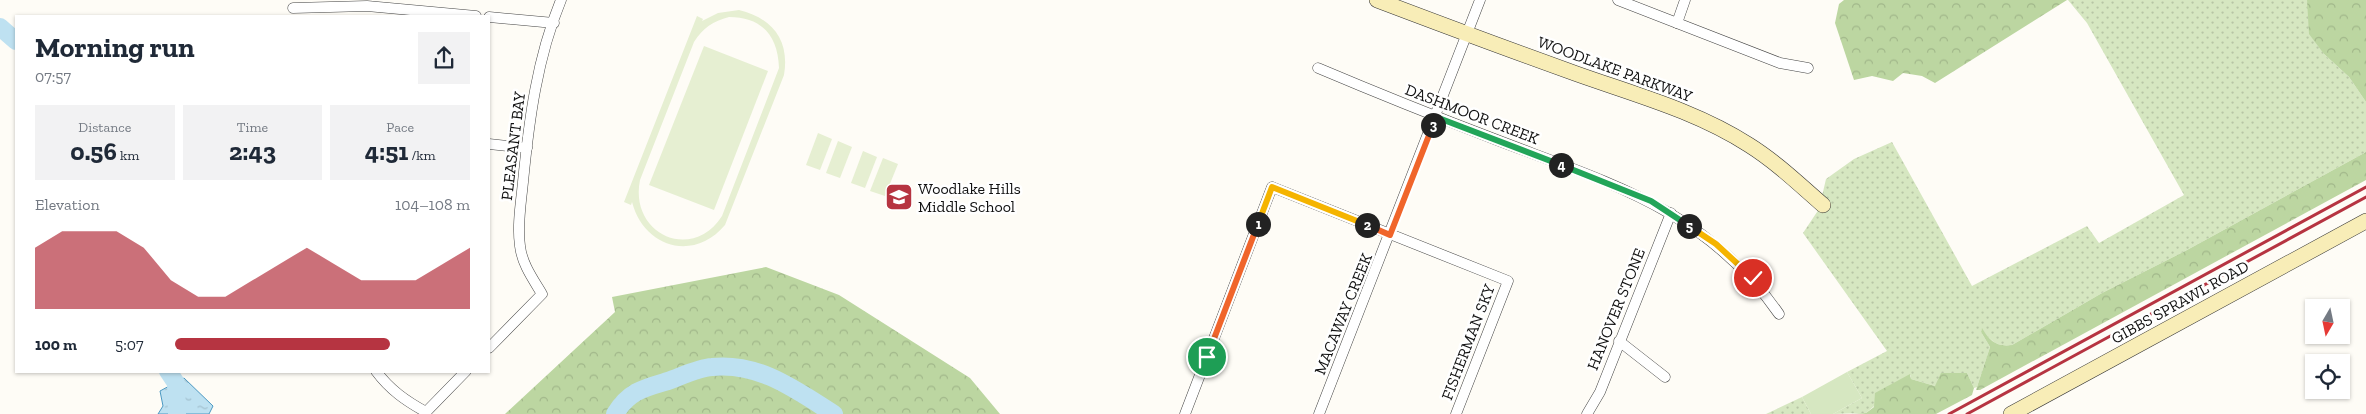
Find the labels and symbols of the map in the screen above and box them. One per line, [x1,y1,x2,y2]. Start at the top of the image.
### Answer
street label: WOODLAKE PARKWAY [1535,32,1695,106]
street label: DASHMOOR CREEK [1402,80,1542,149]
street label: PLEASANT BAY [497,90,529,202]
pin: 3 [1420,112,1446,138]
pin: 4 [1548,152,1574,178]
place label: Woodlake Hills Middle School [918,179,1021,216]
school or university icon: Woodlake Hills Middle School [884,182,914,212]
pin: 1 [1246,212,1270,236]
pin: 2 [1354,212,1380,238]
pin: 5 [1676,214,1702,238]
street label: HANOVER STONE [1583,245,1649,373]
street label: MACAWAY CREEK [1310,250,1376,377]
street label: GIBBS SPRAWL ROAD [2108,256,2252,348]
pin [1732,257,1774,299]
street label: FISHERMAN SKY [1437,281,1499,403]
north arrow [2305,299,2350,344]
pin [1186,336,1228,378]

